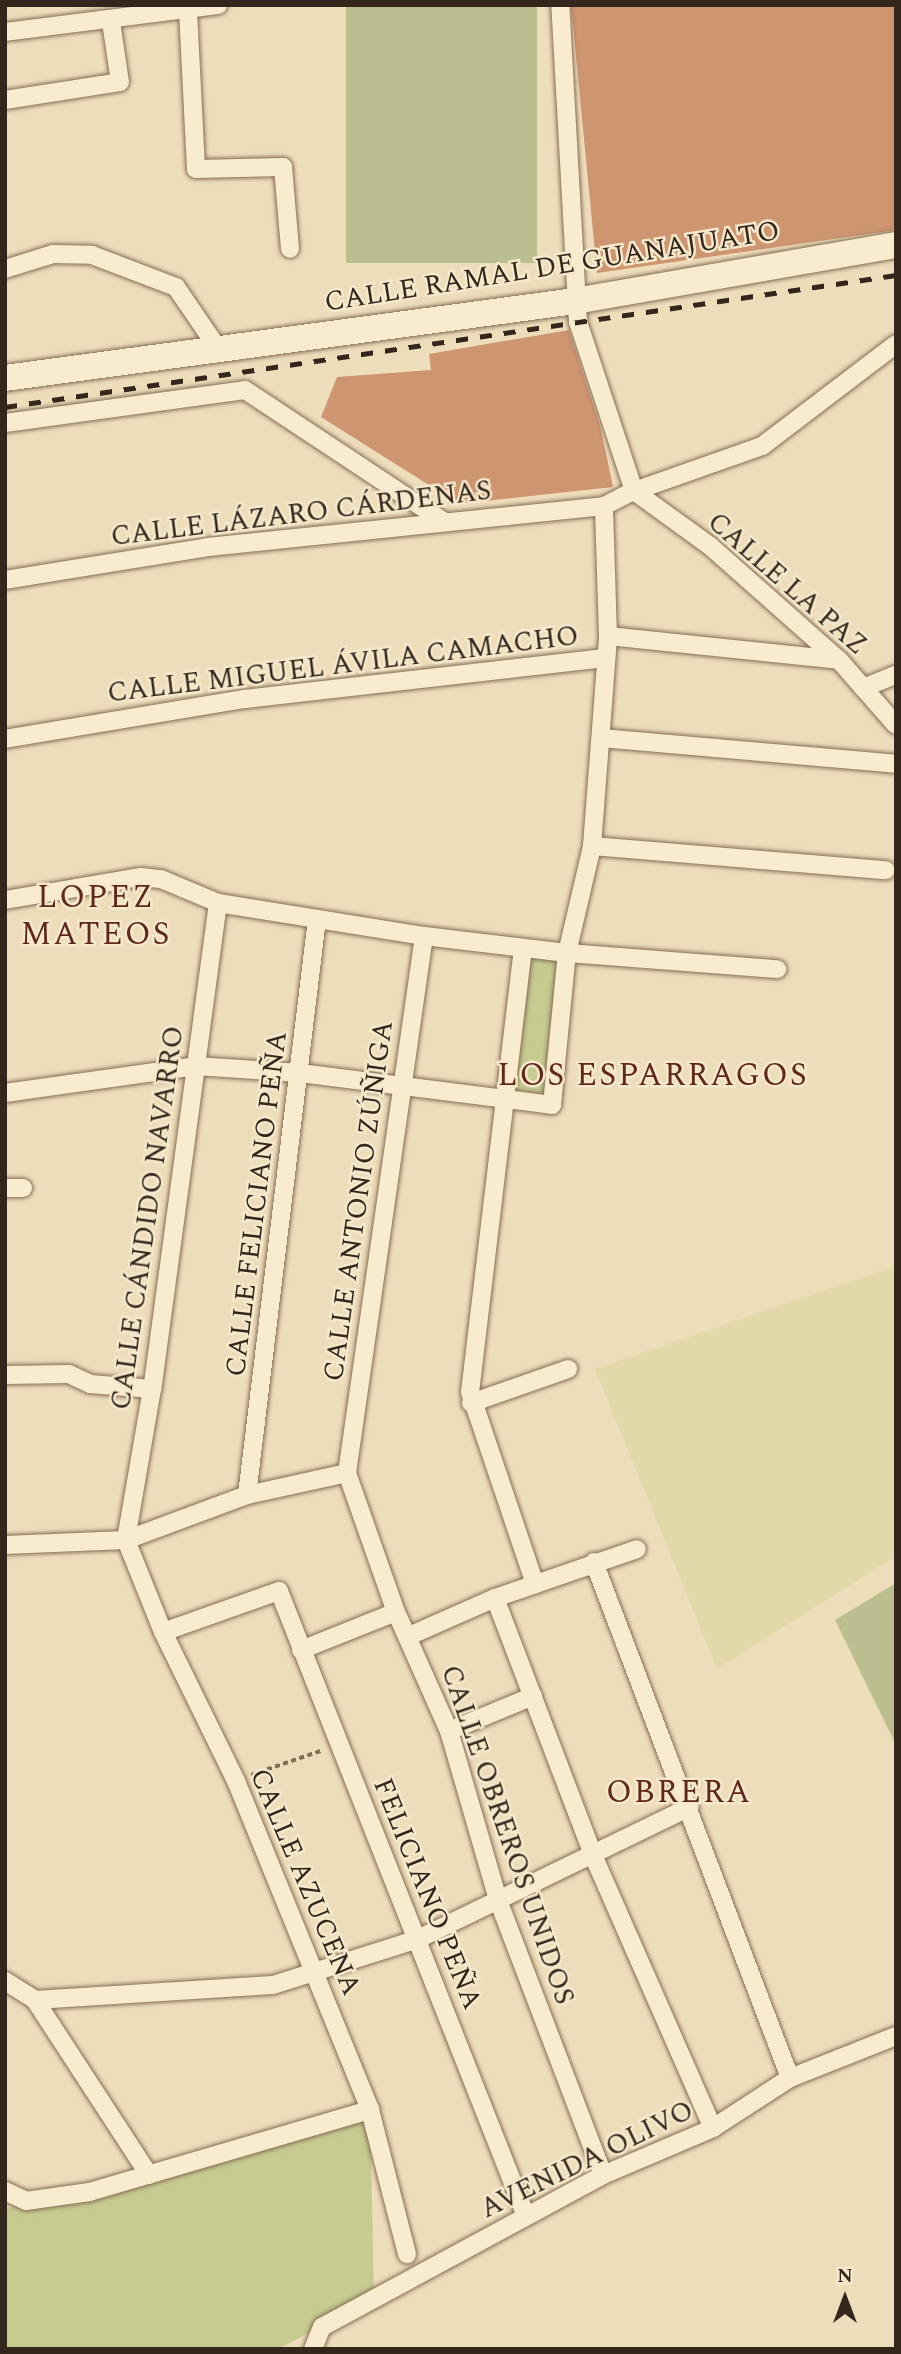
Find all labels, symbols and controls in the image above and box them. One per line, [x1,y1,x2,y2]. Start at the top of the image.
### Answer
street label: CALLE RAMAL DE GUANAJUATO [322,214,782,320]
street label: CALLE LÁZARO CÁRDENAS [109,474,493,554]
street label: CALLE LA PAZ [700,505,874,663]
street label: CALLE MIGUEL ÁVILA CAMACHO [106,619,580,711]
district label: LOPEZ MATEOS [21,880,171,955]
street label: CALLE ANTONIO ZÚÑIGA [317,1019,401,1383]
street label: CALLE CÁNDIDO NAVARRO [104,1024,192,1412]
street label: CALLE FELICIANO PEÑA [219,1029,295,1379]
district label: LOS ESPARRAGOS [499,1057,807,1095]
street label: CALLE OBREROS UNIDOS [433,1661,581,2009]
street label: CALLE AZUCENA [242,1764,368,2000]
street label: FELICIANO PEÑA [365,1773,489,2015]
district label: OBRERA [607,1774,751,1812]
street label: AVENIDA OLIVO [475,2094,699,2226]
text: N [837,2262,853,2291]
north arrow [810,2263,880,2333]

